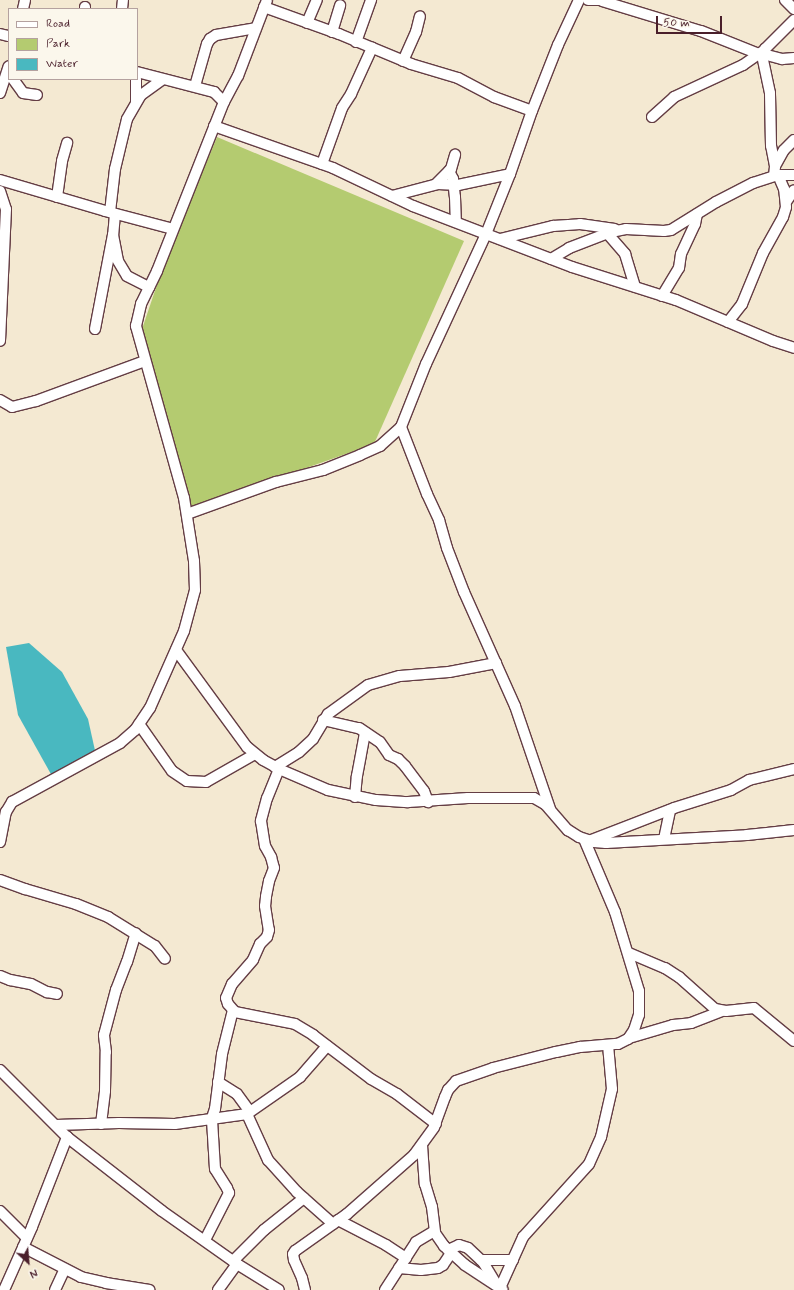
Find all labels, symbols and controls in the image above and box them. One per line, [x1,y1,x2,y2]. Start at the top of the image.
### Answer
legend [8,8,138,80]
scale bar [658,8,724,34]
text: 50 m [663,15,690,31]
text: Road [46,16,70,32]
text: Park [46,36,70,52]
text: Water [46,56,78,72]
north arrow [8,1242,48,1282]
text: N [27,1265,40,1281]

